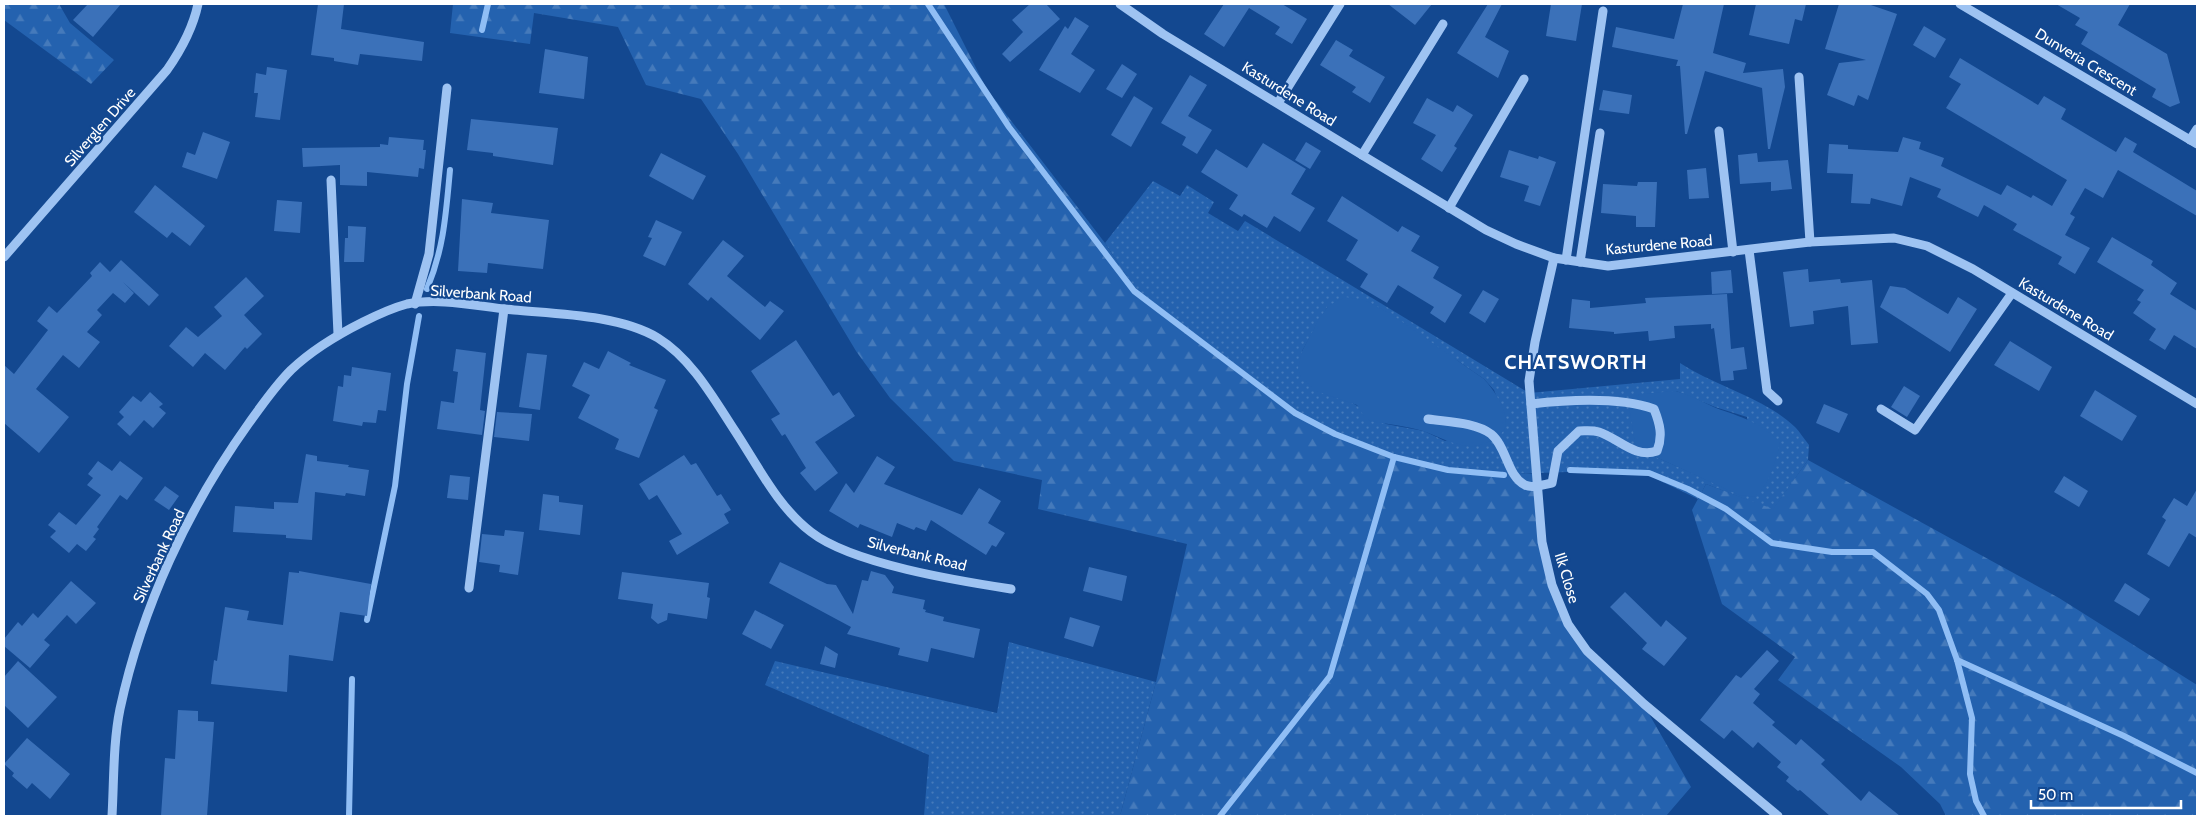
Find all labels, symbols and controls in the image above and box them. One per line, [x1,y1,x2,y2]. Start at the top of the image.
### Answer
street label: Dunveria Crescent [2032,25,2140,99]
street label: Kasturdene Road [1239,58,1339,130]
street label: Silverglen Drive [61,84,139,170]
street label: Kasturdene Road [1605,231,1713,259]
street label: Kasturdene Road [2015,274,2117,344]
street label: Silverbank Road [430,281,532,307]
district label: CHATSWORTH [1504,350,1648,374]
street label: Silverbank Road [129,506,189,606]
street label: Silverbank Road [866,533,968,575]
street label: Ilk Close [1551,550,1583,606]
scale bar [2031,778,2181,810]
text: 50 m [2038,786,2073,804]

